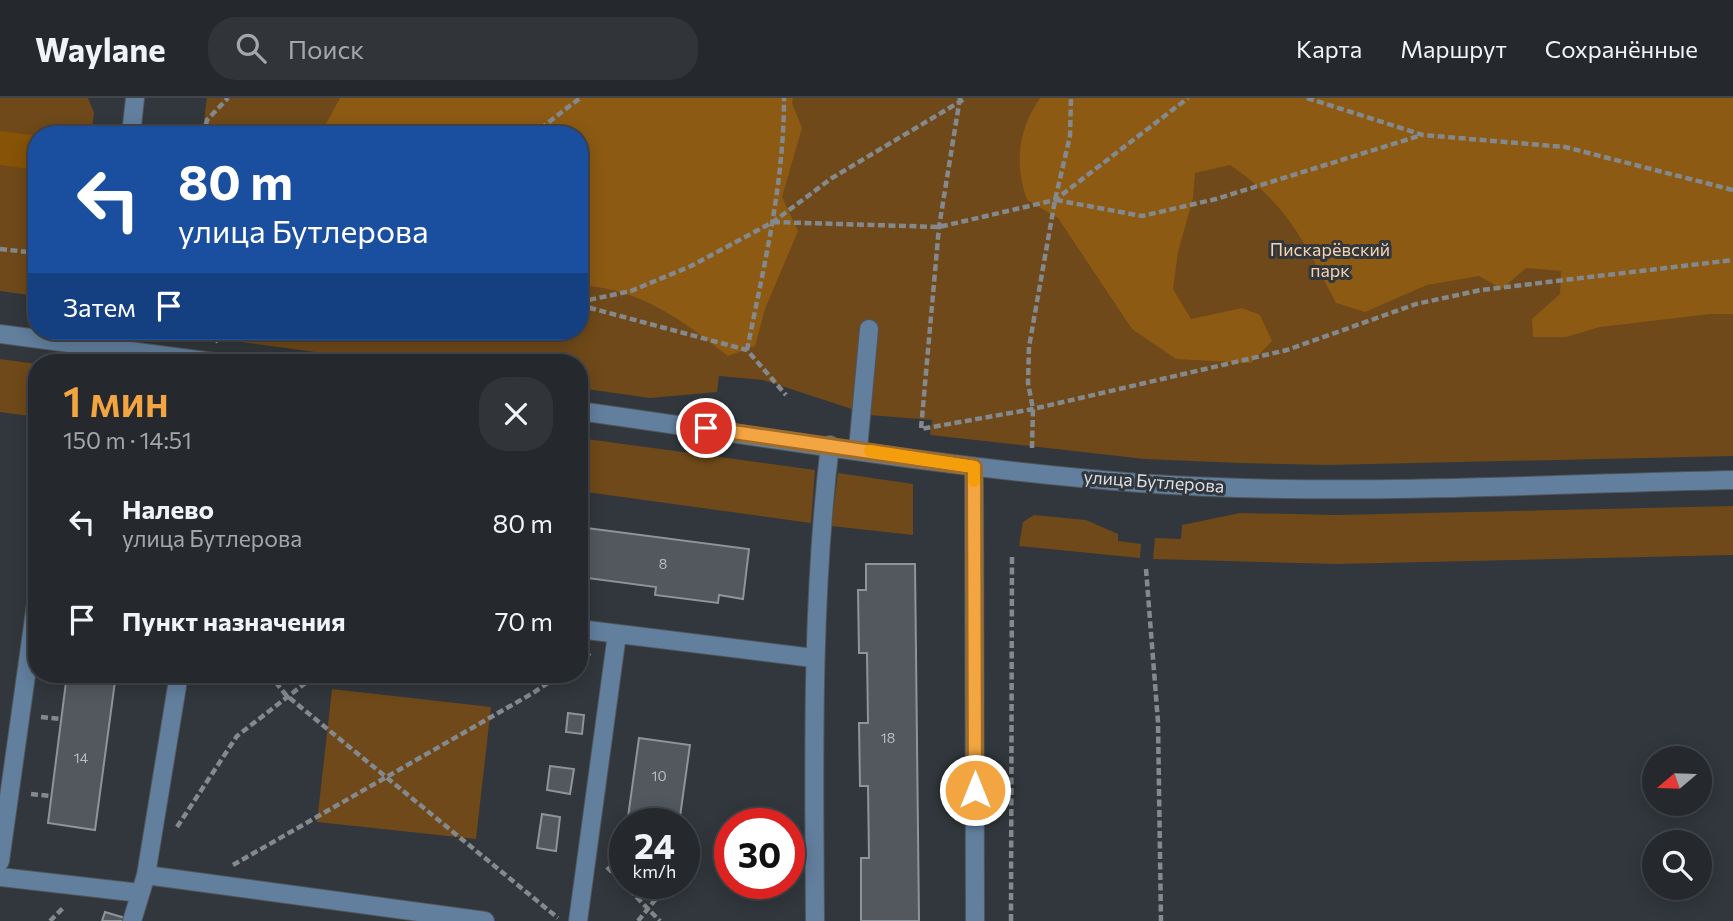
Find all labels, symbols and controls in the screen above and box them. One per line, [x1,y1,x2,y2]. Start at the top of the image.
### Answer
search box [208,17,698,80]
text: Waylane [35,28,166,69]
icon: search [232,29,270,67]
text: Поиск [288,33,364,64]
text: Карта [1296,34,1362,63]
text: Маршрут [1400,34,1507,63]
text: Сохранённые [1545,34,1698,63]
text: 80 m [178,150,293,210]
icon: left [63,154,154,245]
text: улица Бутлерова [178,210,429,250]
park label: Пискарёвский парк [1270,238,1390,281]
icon: arrive [150,287,188,325]
text: Затем [63,291,136,322]
text: 1 мин [63,374,169,426]
button: close [479,377,553,451]
pin [676,398,736,458]
icon: arrive [687,409,725,447]
text: 150 m · 14:51 [63,426,192,454]
street label: улица Бутлерова [1083,465,1225,497]
text: Налево [122,493,214,524]
icon: left [63,503,101,541]
text: 80 m [493,507,553,538]
text: улица Бутлерова [122,524,302,552]
house number: 8 [659,555,667,572]
icon: arrive [63,601,101,639]
text: Пункт назначения [122,605,346,636]
text: 70 m [495,605,553,636]
house number: 18 [881,729,895,746]
north arrow [1642,746,1712,816]
map controls [1642,746,1712,900]
house number: 14 [74,749,89,766]
position arrow [938,753,1012,827]
house number: 10 [651,767,667,784]
speed limit sign: 30 [714,808,805,899]
text: 24 [634,823,675,866]
button: search [1642,830,1712,900]
text: km/h [633,860,676,882]

